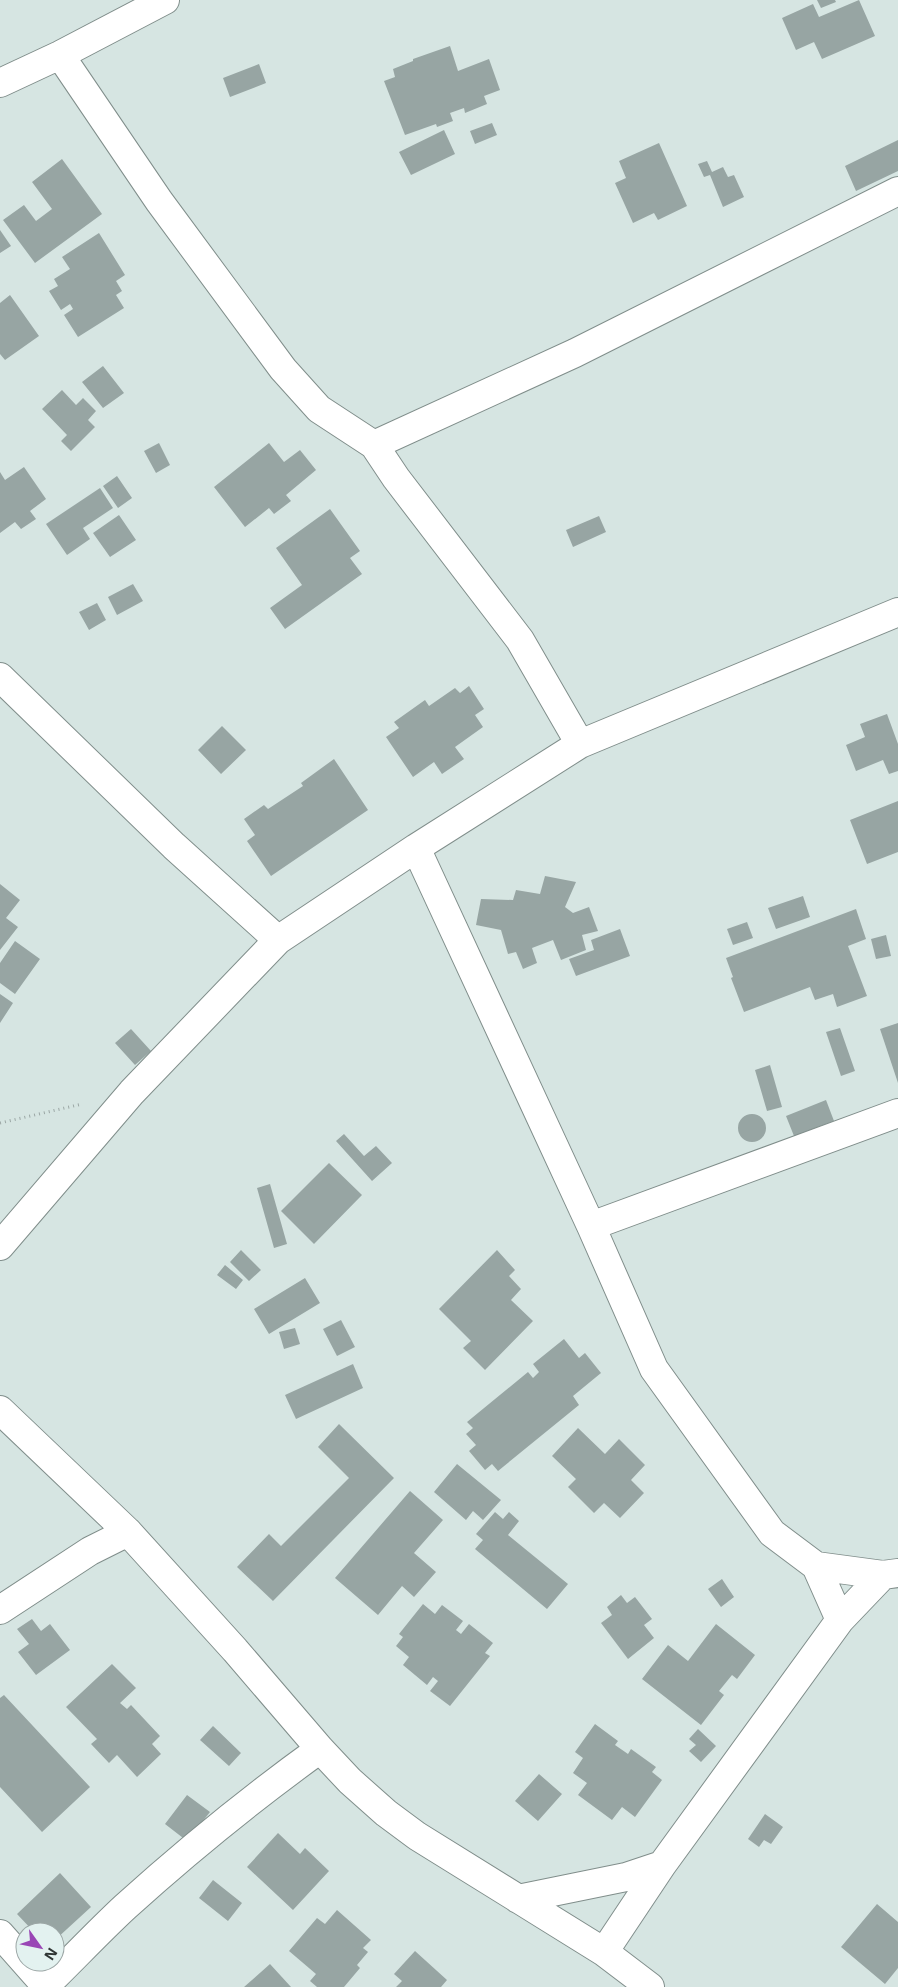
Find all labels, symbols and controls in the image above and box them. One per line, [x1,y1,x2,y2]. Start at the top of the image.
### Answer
north arrow [15,1922,65,1972]
text: N [40,1944,62,1964]

